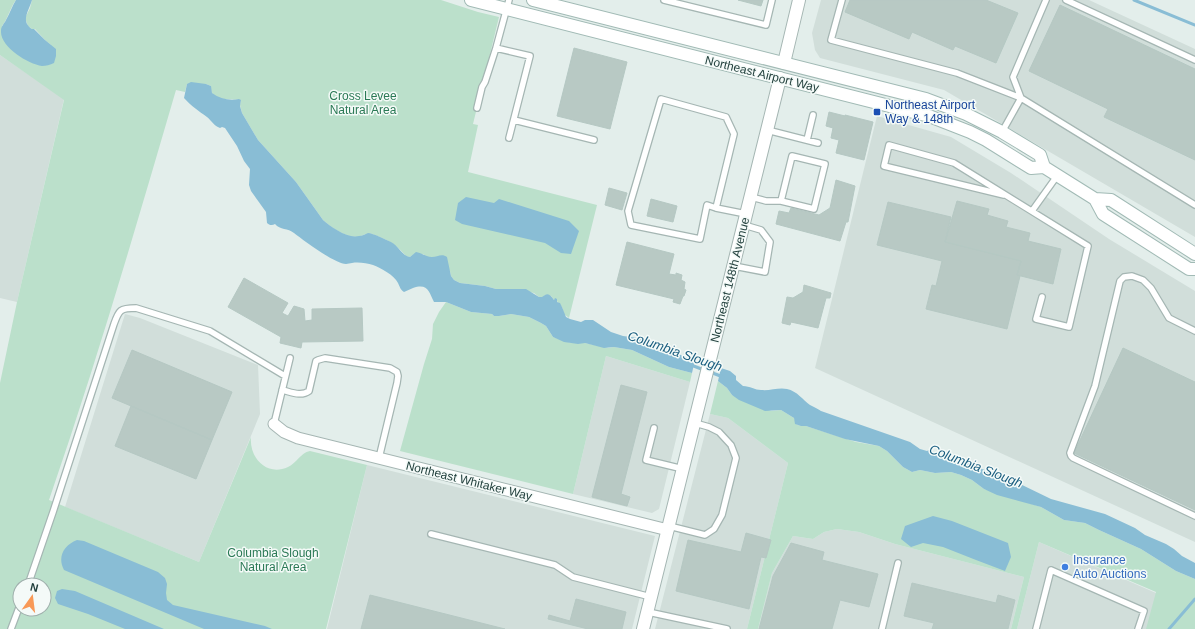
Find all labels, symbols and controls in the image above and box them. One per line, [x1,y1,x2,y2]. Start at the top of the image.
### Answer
street label: Northeast Airport Way [704,53,820,95]
park label: Cross Levee Natural Area [329,89,397,117]
place label: Northeast Airport Way & 148th [885,98,976,126]
marker: Northeast Airport Way & 148th [872,107,882,117]
street label: Northeast 148th Avenue [708,216,752,344]
water label: Columbia Slough [626,328,724,374]
water label: Columbia Slough [927,441,1025,491]
street label: Northeast Whitaker Way [404,459,534,503]
park label: Columbia Slough Natural Area [227,546,319,574]
place label: Insurance Auto Auctions [1073,553,1146,581]
marker: Insurance Auto Auctions [1060,562,1070,572]
north arrow [12,577,52,617]
text: N [29,581,40,594]

